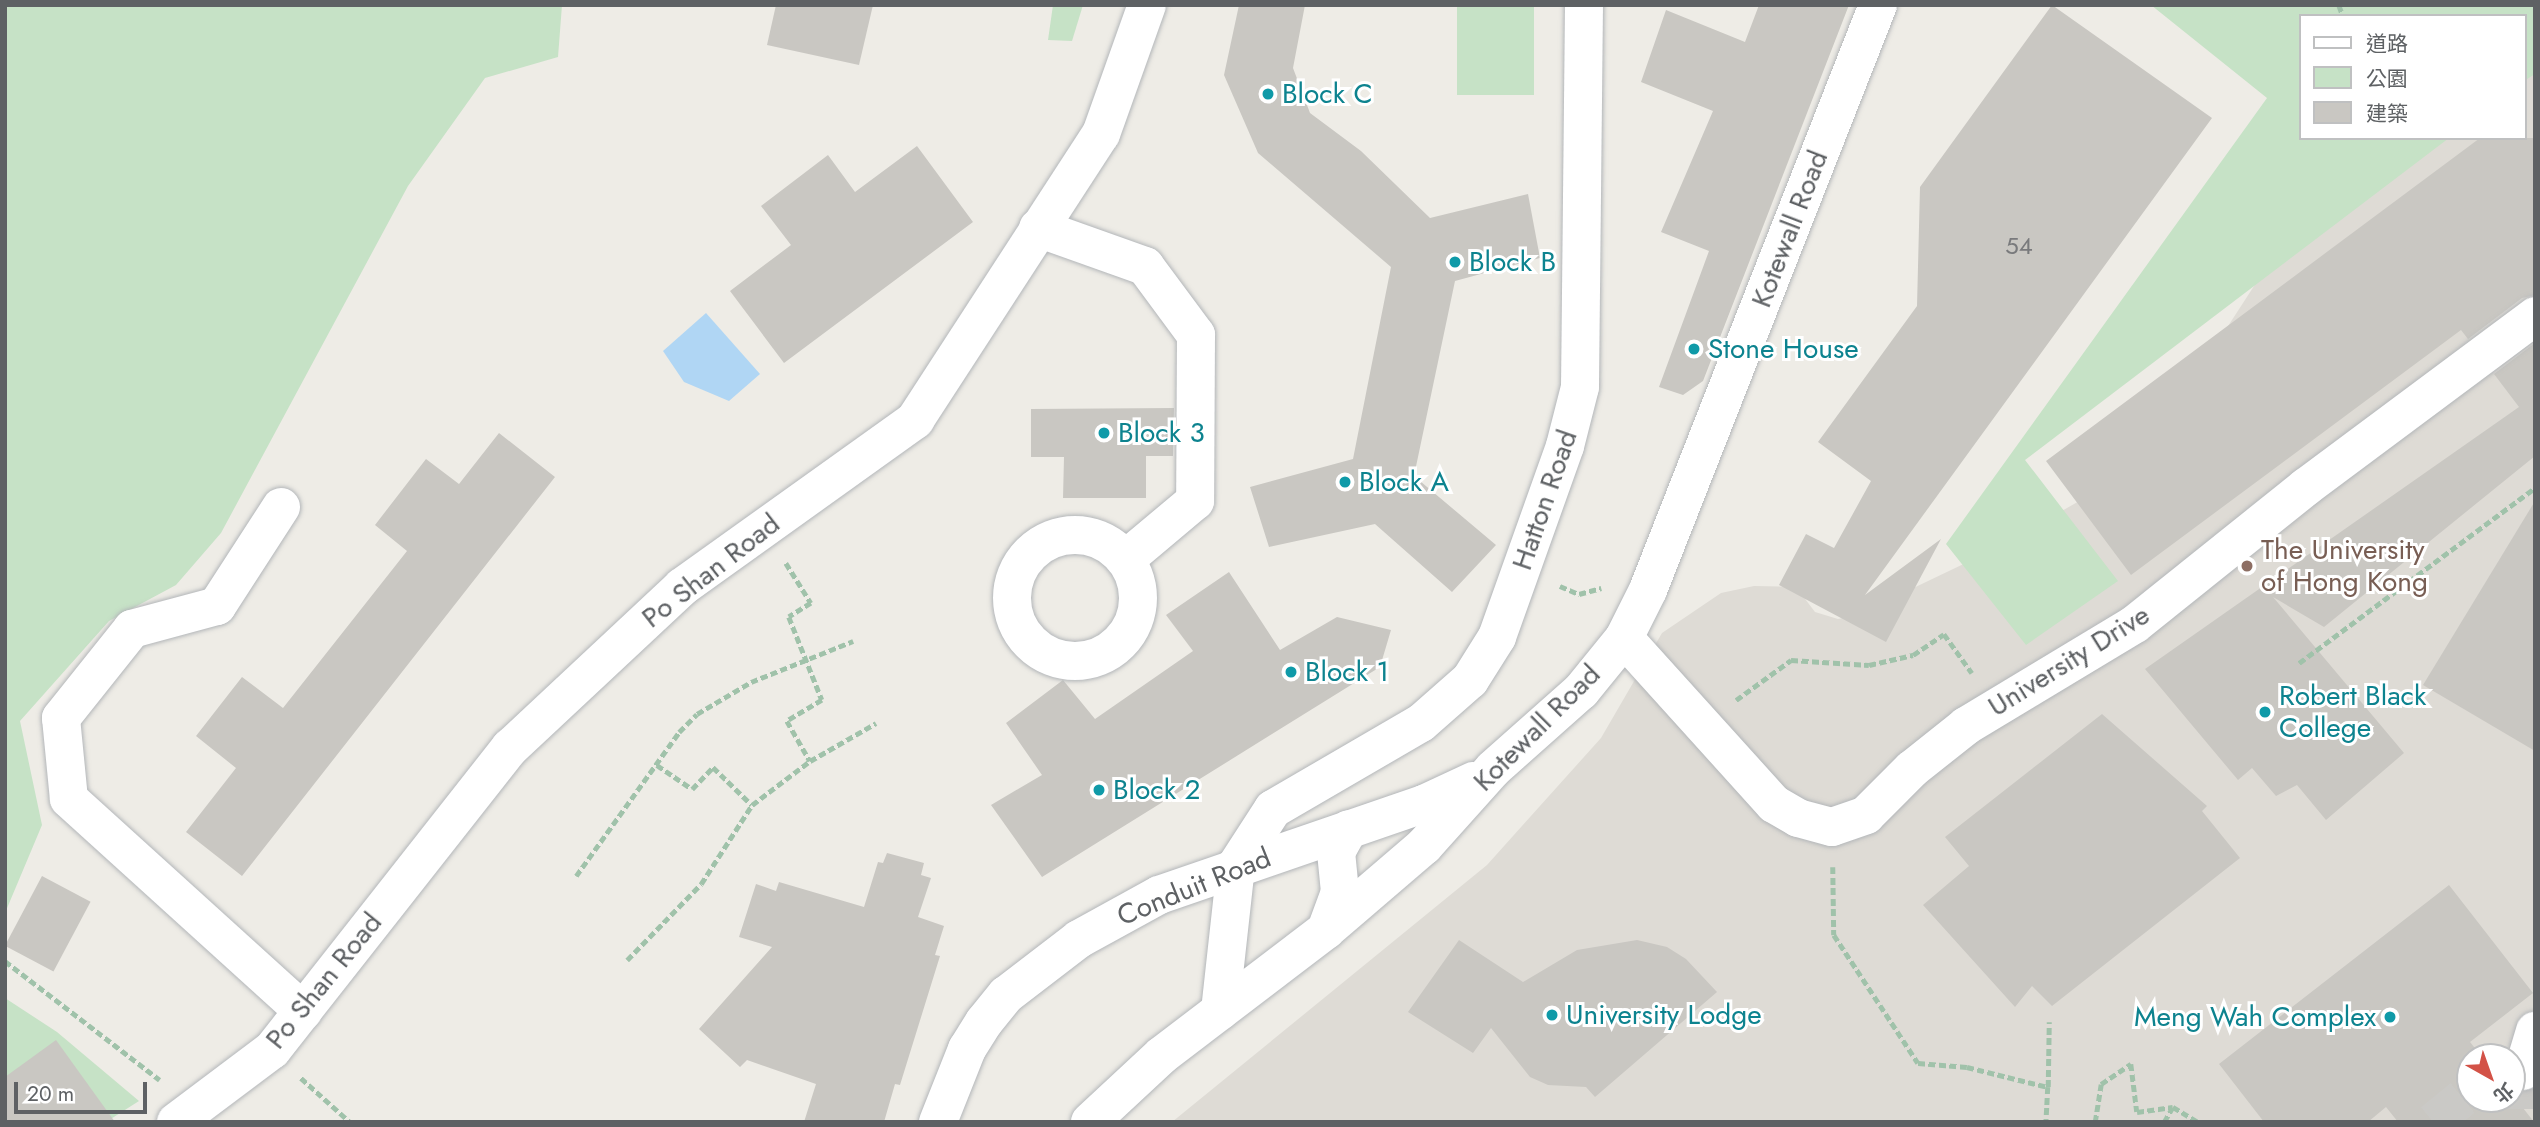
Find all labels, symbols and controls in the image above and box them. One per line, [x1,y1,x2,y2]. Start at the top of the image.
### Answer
legend [2298,14,2526,140]
text: 道路 [2366,29,2408,59]
text: 公園 [2366,64,2408,94]
place label: Block C [1282,77,1373,111]
marker: Block C [1260,86,1276,102]
text: 建築 [2366,99,2408,129]
street label: Kotewall Road [1745,146,1835,312]
house number: 54 [2005,232,2033,260]
place label: Block B [1469,245,1556,279]
marker: Block B [1447,254,1463,270]
place label: Stone House [1708,332,1859,366]
marker: Stone House [1686,341,1702,357]
place label: Block 3 [1118,416,1205,450]
marker: Block 3 [1096,425,1112,441]
street label: Hatton Road [1505,426,1585,574]
place label: Block A [1359,465,1449,499]
marker: Block A [1337,474,1353,490]
street label: Po Shan Road [636,507,786,635]
place label: The University of Hong Kong [2261,533,2428,599]
marker: The University of Hong Kong [2239,558,2255,574]
street label: University Drive [1982,598,2156,724]
place label: Block 1 [1305,655,1389,689]
street label: Kotewall Road [1467,658,1607,798]
marker: Block 1 [1283,664,1299,680]
place label: Robert Black College [2279,679,2426,745]
marker: Robert Black College [2257,704,2273,720]
place label: Block 2 [1113,773,1200,807]
marker: Block 2 [1091,782,1107,798]
street label: Conduit Road [1112,841,1276,933]
street label: Po Shan Road [259,906,389,1056]
place label: University Lodge [1566,998,1762,1032]
place label: Meng Wah Complex [2134,1000,2376,1034]
marker: University Lodge [1544,1007,1560,1023]
marker: Meng Wah Complex [2382,1009,2398,1025]
north arrow [2456,1043,2526,1113]
scale bar [18,1068,150,1112]
text: 北 [2488,1076,2520,1109]
text: 20 m [27,1079,74,1109]

